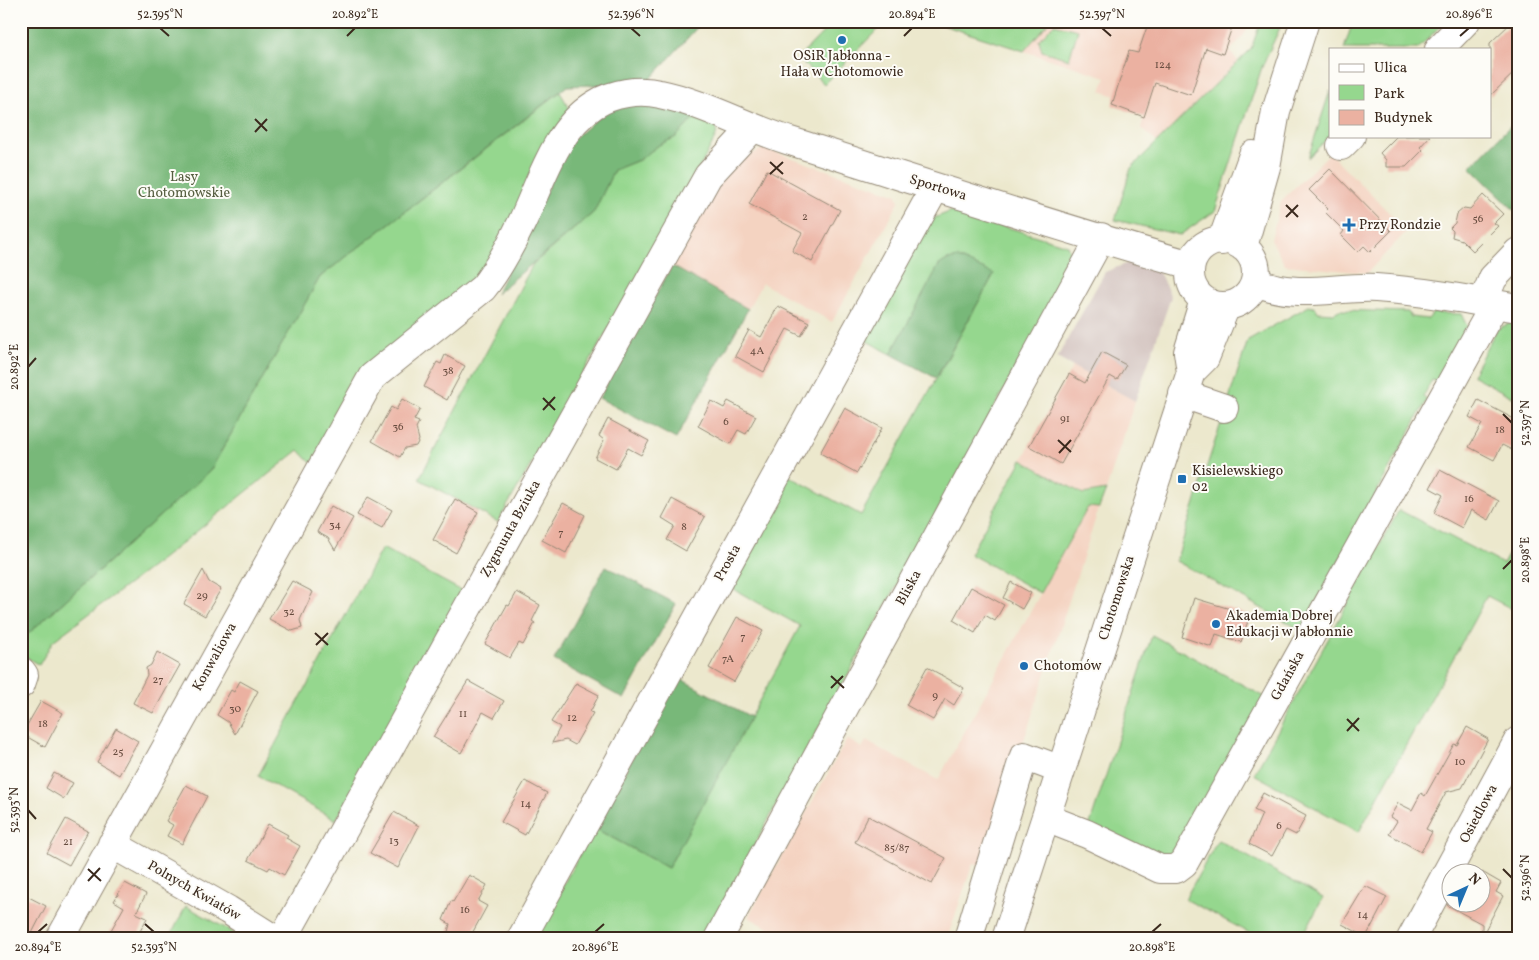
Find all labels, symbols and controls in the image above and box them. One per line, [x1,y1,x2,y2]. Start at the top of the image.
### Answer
text: 52.395°N [137,7,183,23]
text: 20.892°E [332,7,378,23]
text: 52.396°N [608,7,654,23]
text: 20.894°E [889,7,935,23]
text: 52.397°N [1079,7,1125,23]
text: 20.896°E [1446,7,1492,23]
marker: OSiR Jabłonna - Hała w Chotomowie [836,34,848,46]
place label: OSiR Jabłonna - Hała w Chotomowie [781,47,904,82]
legend [1329,48,1492,138]
house number: 124 [1155,58,1172,73]
text: Ulica [1374,58,1407,79]
text: Park [1374,84,1405,105]
text: Budynek [1374,108,1433,129]
park label: Lasy Chotomowskie [138,168,230,203]
street label: Sportowa [907,170,969,206]
house number: 2 [802,210,808,225]
house number: 56 [1473,212,1484,227]
place label: Przy Rondzie [1359,216,1441,235]
marker: Przy Rondzie [1343,219,1355,231]
text: 20.892°E [7,344,23,390]
house number: 4A [750,344,764,359]
house number: 38 [442,364,454,379]
text: 52.397°N [1518,400,1534,446]
house number: 91 [1060,412,1070,427]
house number: 6 [723,415,729,430]
house number: 36 [392,420,404,435]
house number: 18 [1495,423,1505,438]
place label: Kisielewskiego 02 [1192,462,1283,497]
marker: Kisielewskiego 02 [1176,473,1188,485]
street label: Zygmunta Bziuka [476,477,546,581]
house number: 16 [1464,492,1474,507]
house number: 34 [329,518,342,533]
house number: 8 [681,520,687,535]
house number: 7 [558,526,564,541]
text: 20.898°E [1518,537,1534,583]
street label: Prosta [710,541,746,585]
street label: Chotomowska [1094,553,1140,643]
street label: Bliska [892,567,926,609]
house number: 29 [196,589,208,604]
house number: 32 [283,605,295,620]
place label: Akademia Dobrej Edukacji w Jabłonnie [1226,607,1353,642]
marker: Akademia Dobrej Edukacji w Jabłonnie [1210,618,1222,630]
street label: Konwaliowa [188,619,242,695]
house number: 7 [740,630,746,645]
street label: Gdańska [1267,648,1309,704]
house number: 7A [722,652,734,667]
place label: Chotomów [1034,657,1102,676]
marker: Chotomów [1018,660,1030,672]
house number: 27 [153,673,163,688]
house number: 9 [932,689,938,704]
house number: 30 [229,702,241,717]
house number: 11 [459,707,467,722]
house number: 12 [567,711,577,726]
house number: 18 [38,717,48,732]
house number: 25 [112,745,124,760]
house number: 10 [1455,755,1466,770]
street label: Osiedlowa [1456,781,1502,847]
text: 52.393°N [7,787,23,833]
house number: 14 [521,797,532,812]
house number: 6 [1276,819,1282,834]
house number: 13 [389,834,399,849]
house number: 21 [63,835,73,850]
house number: 85/87 [884,841,910,856]
text: 52.396°N [1518,855,1534,901]
street label: Polnych Kwiatów [144,857,244,926]
north arrow [1442,862,1492,912]
text: N [1464,869,1484,890]
house number: 16 [460,903,470,918]
house number: 14 [1358,908,1369,923]
text: 20.894°E [15,940,61,956]
text: 52.393°N [131,940,177,956]
text: 20.896°E [572,940,618,956]
text: 20.898°E [1129,940,1175,956]

